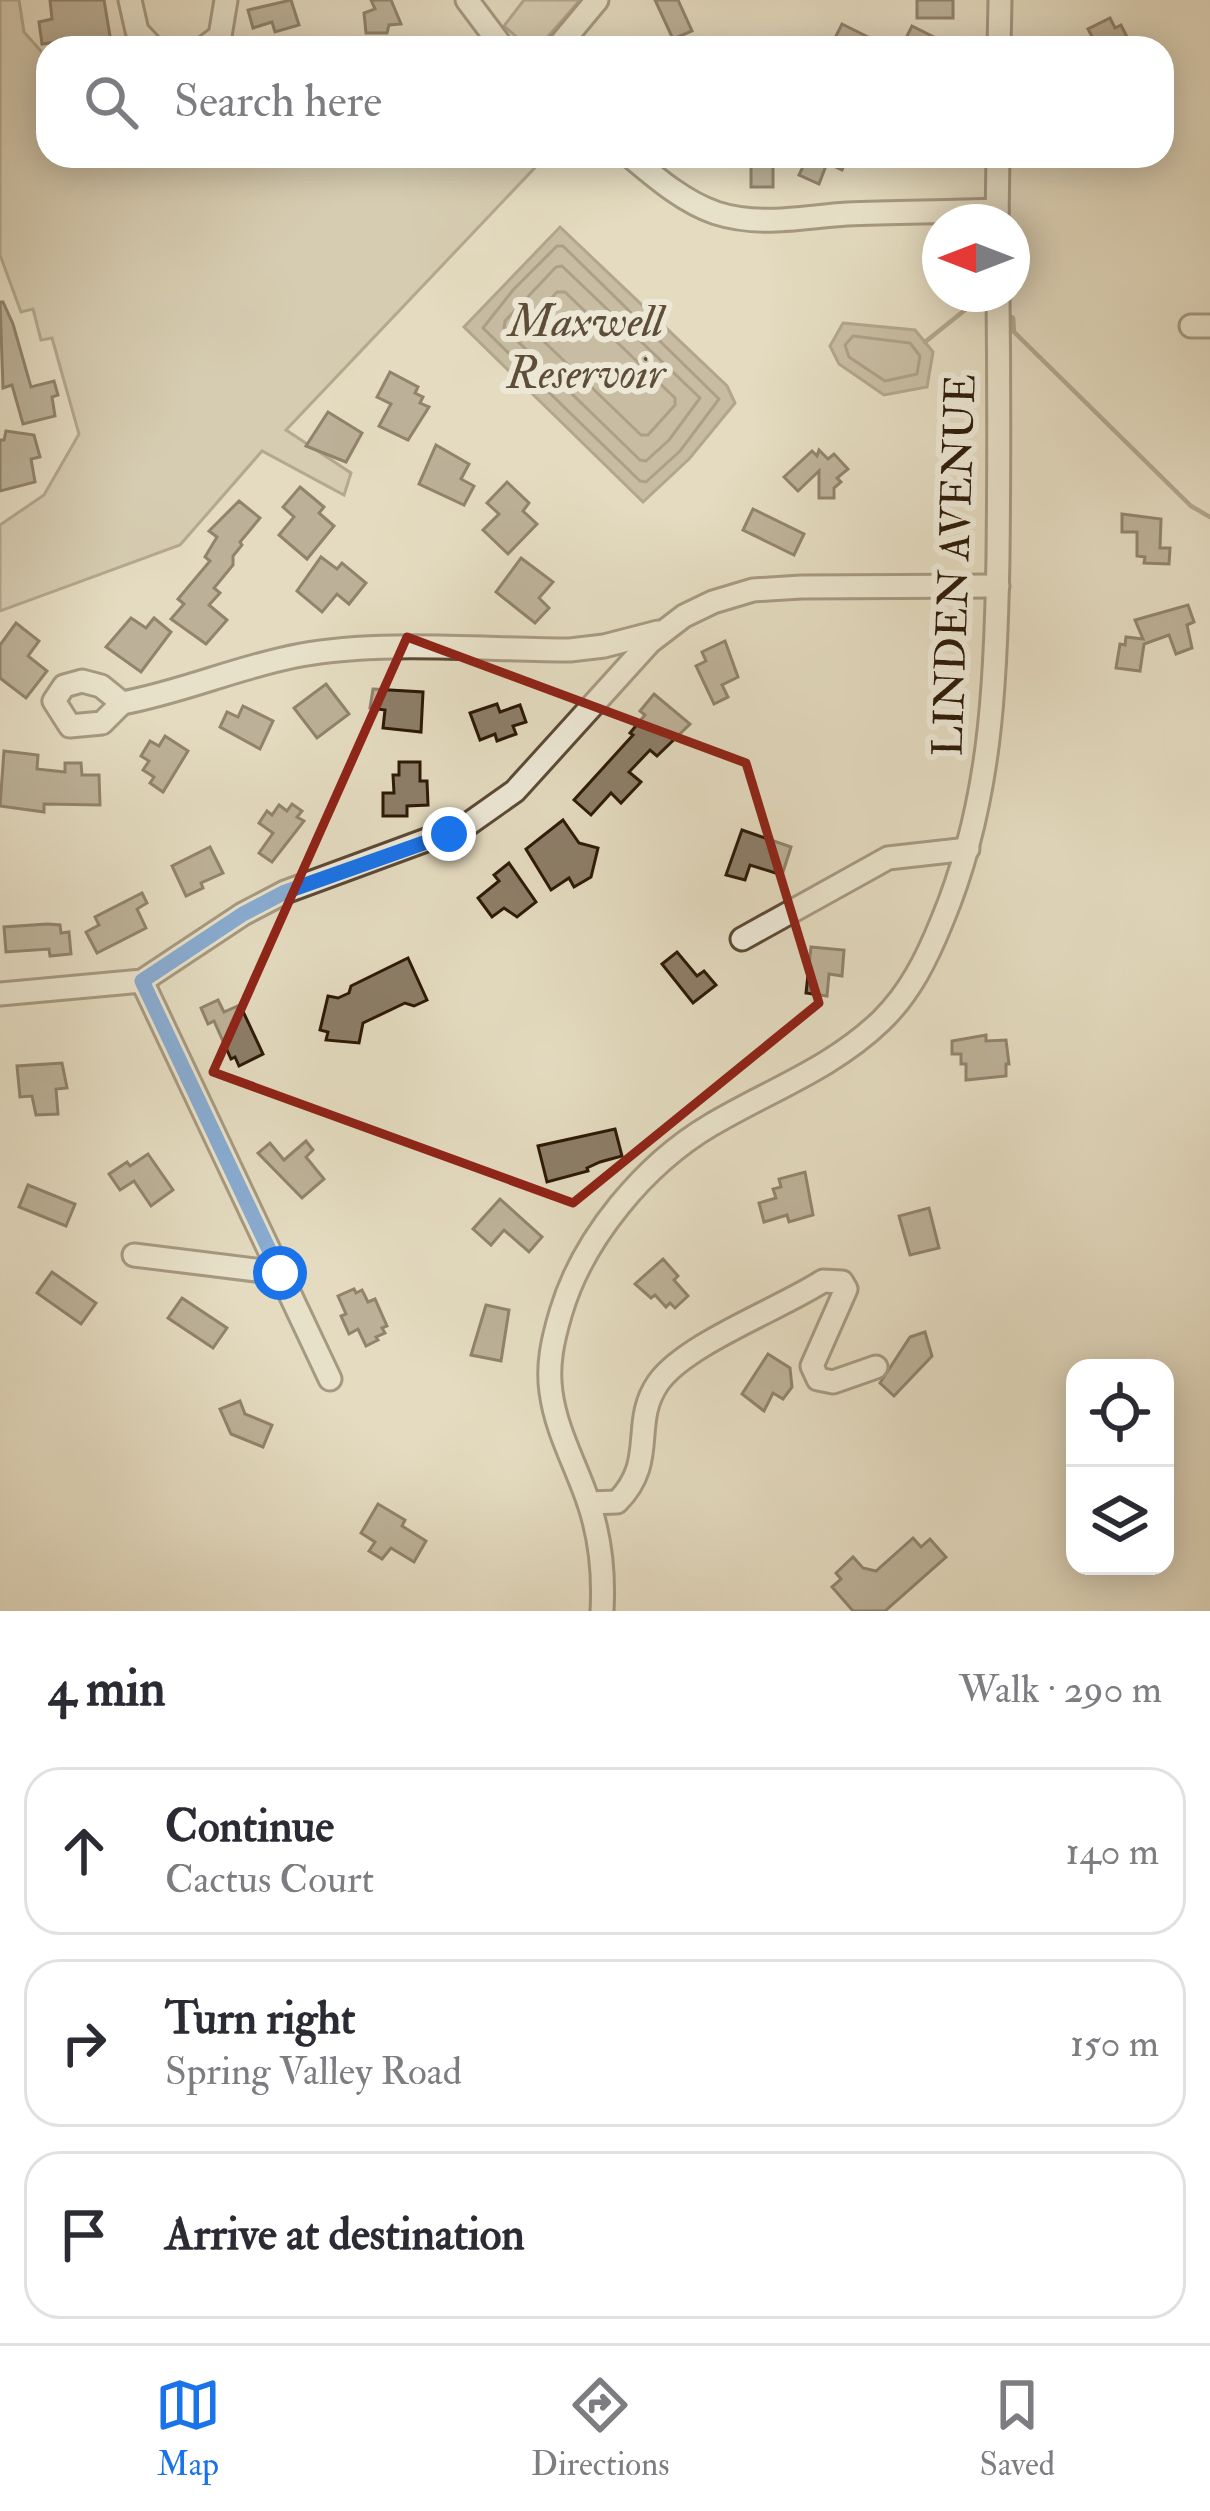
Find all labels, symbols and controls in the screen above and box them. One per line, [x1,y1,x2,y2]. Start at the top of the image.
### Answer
search box [36,36,1174,168]
icon: search [78,69,144,135]
text: Search here [174,74,382,130]
north arrow [922,204,1030,312]
water label: Maxwell Reservoir [505,294,667,402]
street label: LINDEN AVENUE [922,373,988,757]
route end [422,807,476,861]
route start [253,1246,307,1300]
map controls [1066,1359,1174,1575]
button: locate [1066,1359,1174,1467]
button: layers [1066,1467,1174,1575]
text: 4 min [48,1657,166,1721]
text: Walk · 290 m [959,1665,1162,1714]
text: Continue [165,1799,334,1855]
icon: ahead [51,1818,117,1884]
text: 140 m [1066,1827,1159,1876]
text: Cactus Court [165,1855,374,1904]
text: Turn right [165,1991,355,2047]
icon: right [51,2010,117,2076]
text: 150 m [1070,2019,1159,2068]
text: Spring Valley Road [165,2047,462,2096]
icon: arrive [51,2202,117,2268]
text: Arrive at destination [165,2207,525,2263]
tab: Map [155,2372,221,2485]
tab: Directions [531,2372,670,2485]
tab: Saved [980,2372,1055,2485]

